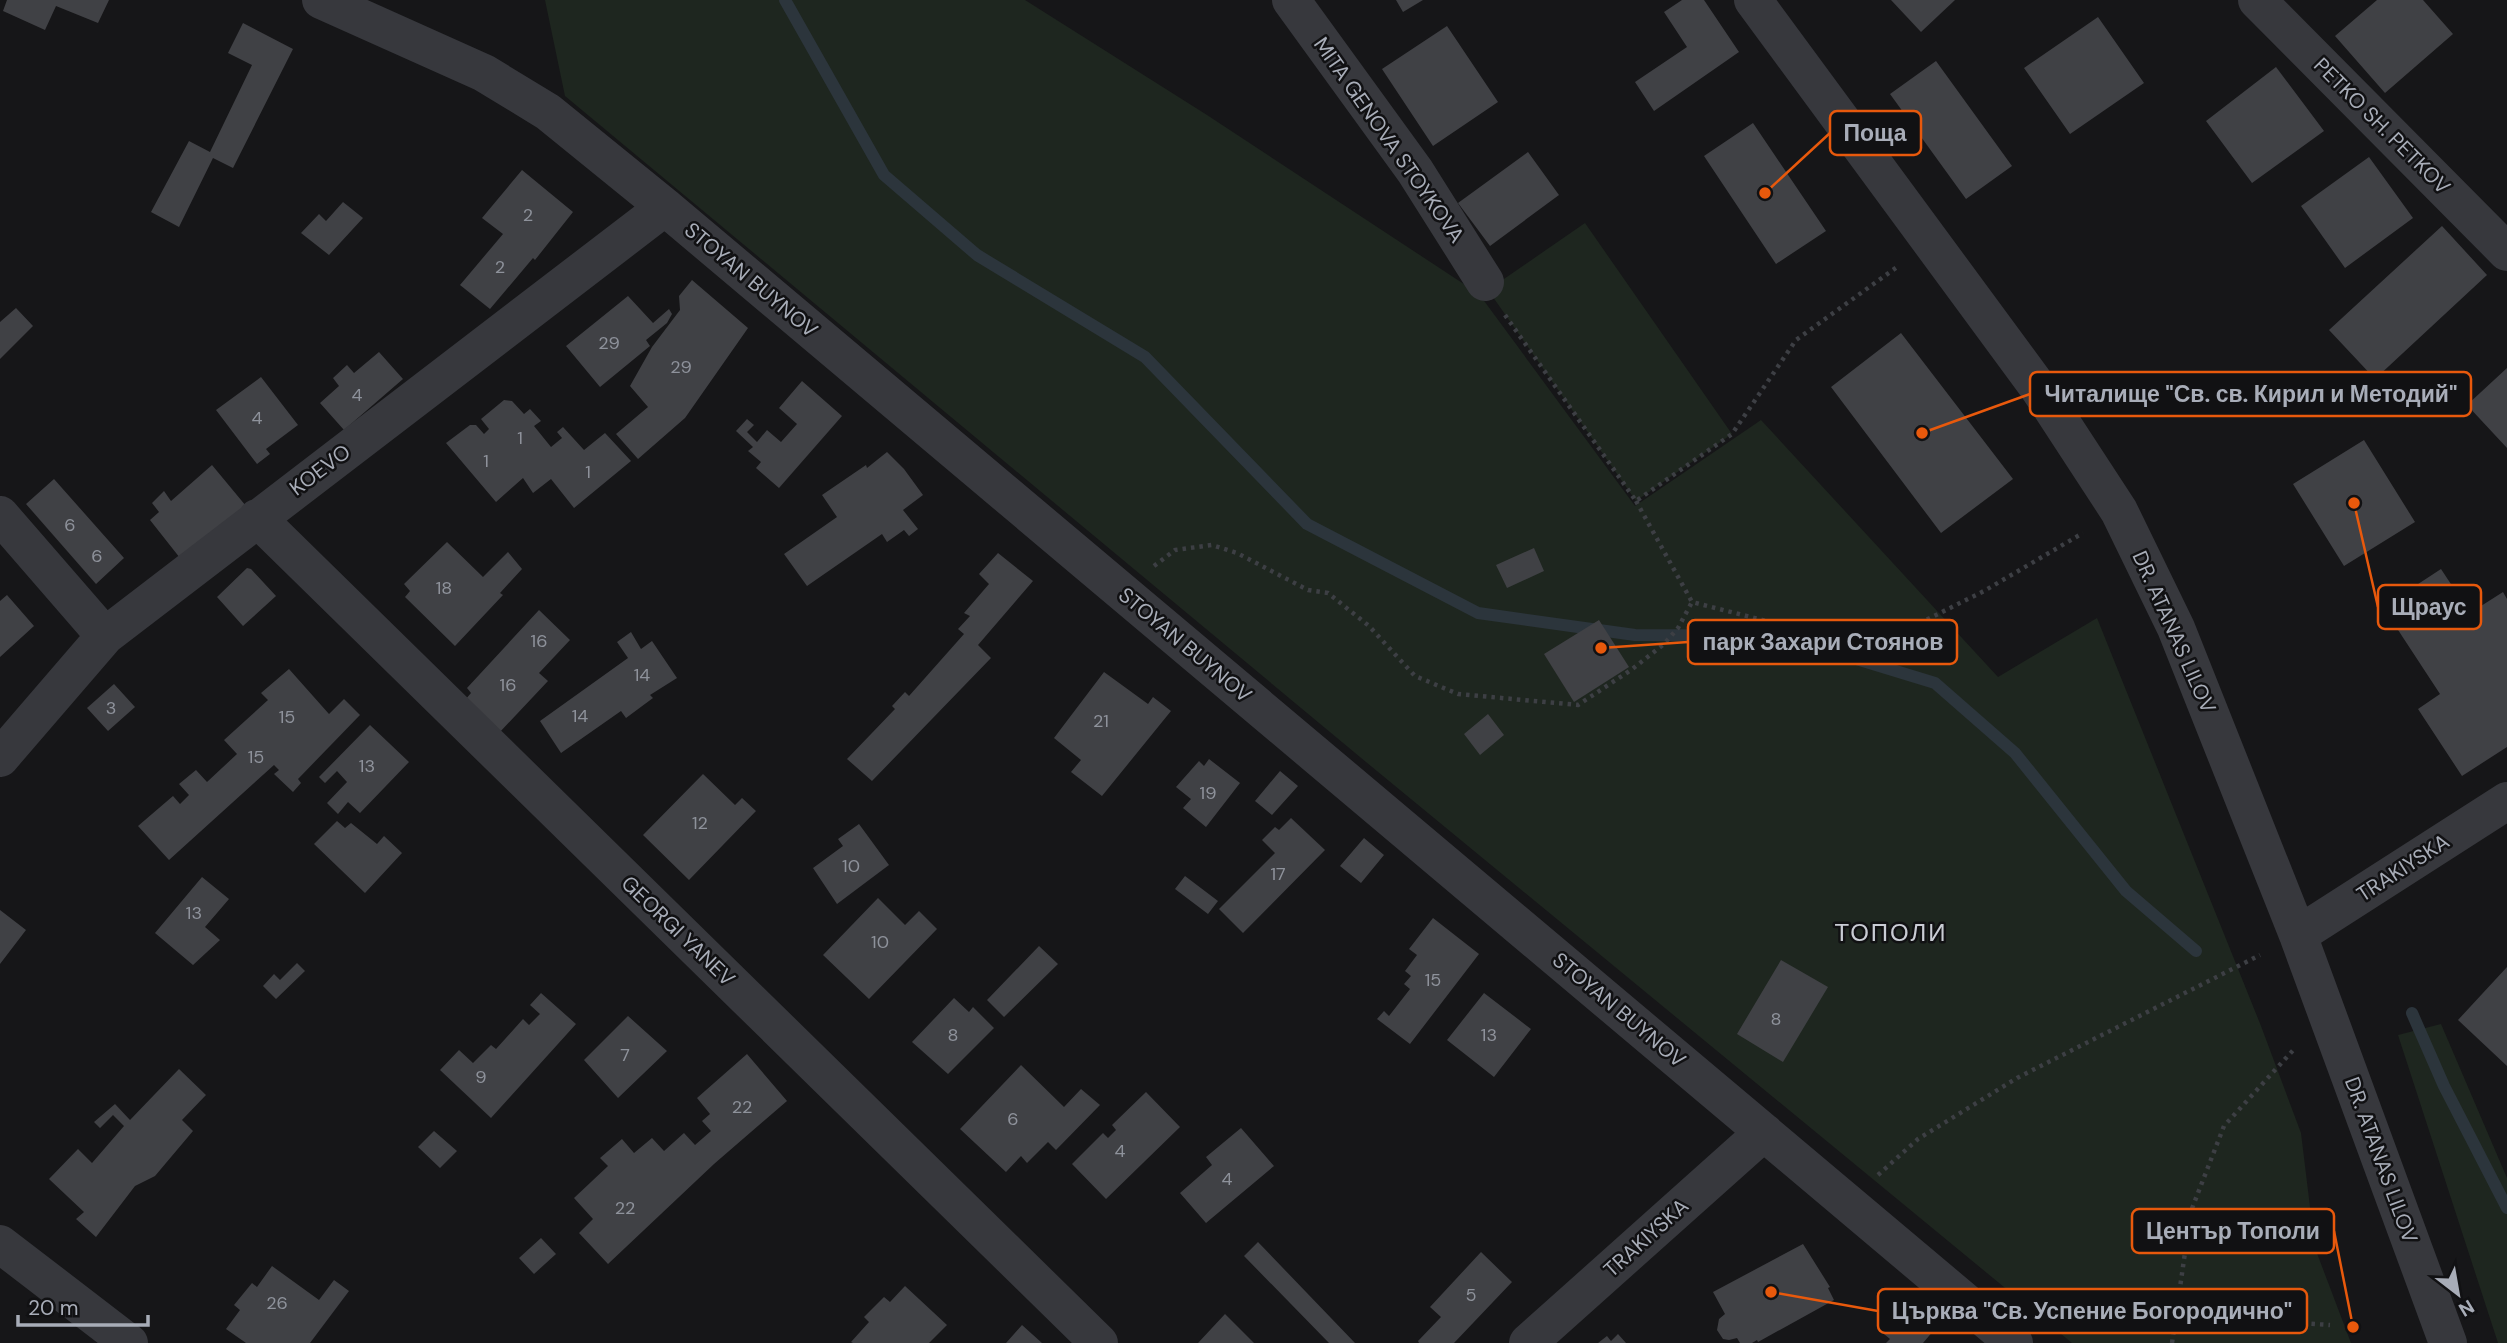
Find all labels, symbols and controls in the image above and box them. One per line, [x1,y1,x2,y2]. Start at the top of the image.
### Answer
street label: MITA GENOVA STOYKOVA [1307,32,1471,248]
street label: PETKO SH. PETKOV [2308,52,2456,200]
callout: Поща [1830,111,1921,155]
text: Поща [1843,118,1907,148]
house number: 2 [523,203,533,227]
street label: STOYAN BUYNOV [679,216,823,344]
house number: 2 [495,255,505,279]
house number: 29 [598,331,620,355]
house number: 29 [670,355,692,379]
callout: Читалище "Св. св. Кирил и Методий" [2030,372,2471,416]
text: Читалище "Св. св. Кирил и Методий" [2045,379,2457,409]
house number: 4 [352,383,363,407]
house number: 4 [252,406,263,430]
house number: 1 [517,426,523,450]
street label: KOEVO [284,438,356,502]
house number: 1 [483,449,489,473]
house number: 1 [585,460,591,484]
house number: 6 [64,513,76,537]
house number: 6 [91,544,103,568]
street label: DR. ATANAS LILOV [2126,547,2222,717]
house number: 18 [436,576,452,600]
street label: STOYAN BUYNOV [1113,581,1257,709]
callout: Щраус [2378,585,2481,629]
text: Щраус [2391,592,2467,622]
callout: парк Захари Стоянов [1688,620,1957,664]
text: парк Захари Стоянов [1703,627,1943,657]
house number: 16 [531,629,547,653]
house number: 14 [634,663,650,687]
house number: 16 [500,673,516,697]
house number: 3 [106,696,116,720]
house number: 14 [572,704,588,728]
house number: 15 [279,705,295,729]
house number: 21 [1093,709,1109,733]
house number: 15 [248,745,264,769]
house number: 13 [359,754,375,778]
house number: 19 [1200,781,1216,805]
house number: 12 [692,811,708,835]
street label: TRAKIYSKA [2351,828,2455,908]
house number: 10 [842,854,860,878]
house number: 17 [1270,862,1286,886]
street label: GEORGI YANEV [615,870,741,992]
house number: 13 [186,901,202,925]
district label: ТОПОЛИ [1835,917,1947,948]
house number: 10 [871,930,889,954]
street label: STOYAN BUYNOV [1547,946,1691,1074]
house number: 15 [1425,968,1441,992]
house number: 8 [1771,1007,1781,1031]
house number: 8 [948,1023,958,1047]
house number: 13 [1481,1023,1497,1047]
house number: 7 [620,1043,630,1067]
house number: 9 [475,1065,487,1089]
street label: DR. ATANAS LILOV [2338,1073,2424,1247]
house number: 22 [732,1095,752,1119]
house number: 6 [1007,1107,1019,1131]
house number: 4 [1115,1139,1126,1163]
house number: 4 [1222,1167,1233,1191]
street label: TRAKIYSKA [1598,1192,1694,1284]
house number: 22 [615,1196,635,1220]
callout: Център Тополи [2132,1209,2334,1253]
text: Център Тополи [2146,1216,2320,1246]
north arrow [2423,1259,2493,1329]
house number: 5 [1466,1283,1476,1307]
scale bar [18,1284,147,1328]
callout: Църква "Св. Успение Богородично" [1878,1289,2307,1333]
house number: 26 [266,1291,288,1315]
text: 20 m [28,1294,79,1322]
text: N [2454,1294,2479,1322]
text: Църква "Св. Успение Богородично" [1892,1296,2292,1326]

